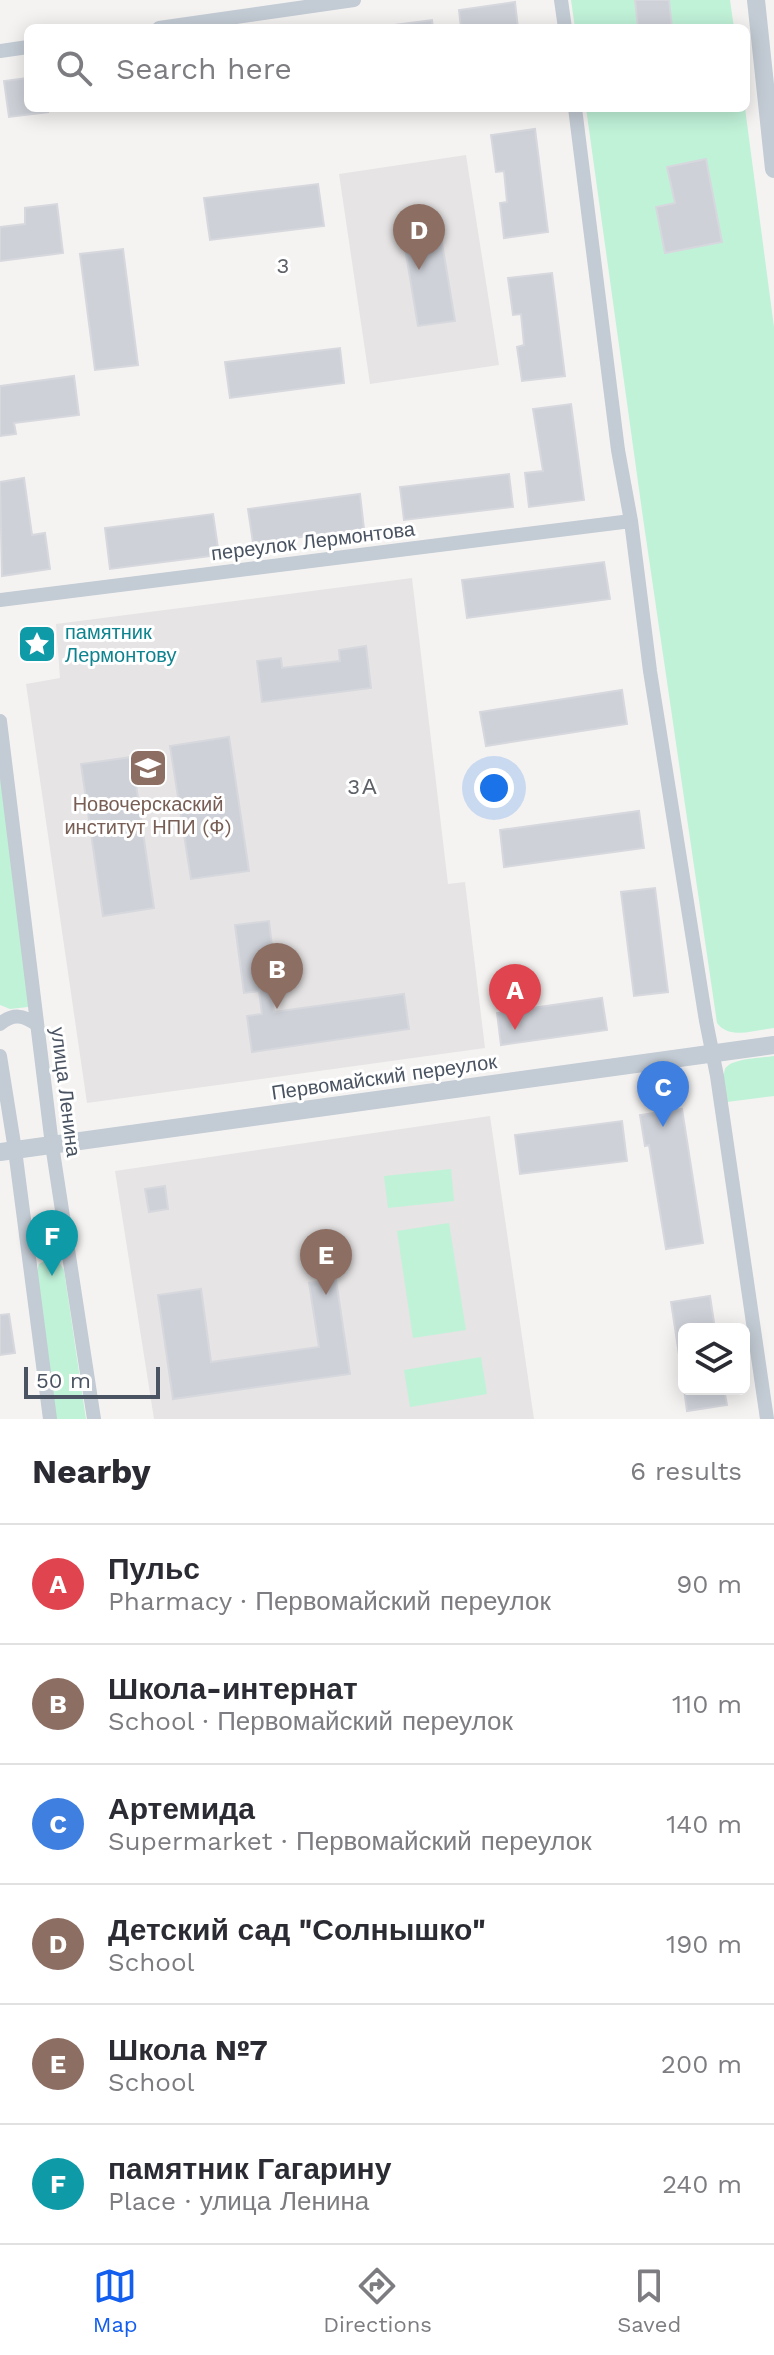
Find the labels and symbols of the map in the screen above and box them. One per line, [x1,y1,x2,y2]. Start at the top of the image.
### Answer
pin: D [393,204,445,270]
district label: 3 [277,253,291,278]
street label: переулок Лермонтова [210,516,417,565]
place label: памятник Лермонтову [65,620,177,667]
place icon: памятник Лермонтову [16,623,58,665]
school or university icon: Новочерскаский институт НПИ (Ф) [127,747,169,789]
your location [474,768,514,808]
district label: 3А [347,774,379,799]
place label: Новочерскаский институт НПИ (Ф) [64,792,232,839]
pin: B [251,943,303,1009]
pin: A [489,964,541,1030]
street label: улица Ленина [46,1026,86,1159]
street label: Первомайский переулок [270,1049,499,1105]
pin: C [637,1061,689,1127]
pin: F [26,1210,78,1276]
pin: E [300,1229,352,1295]
scale bar [24,1363,160,1399]

